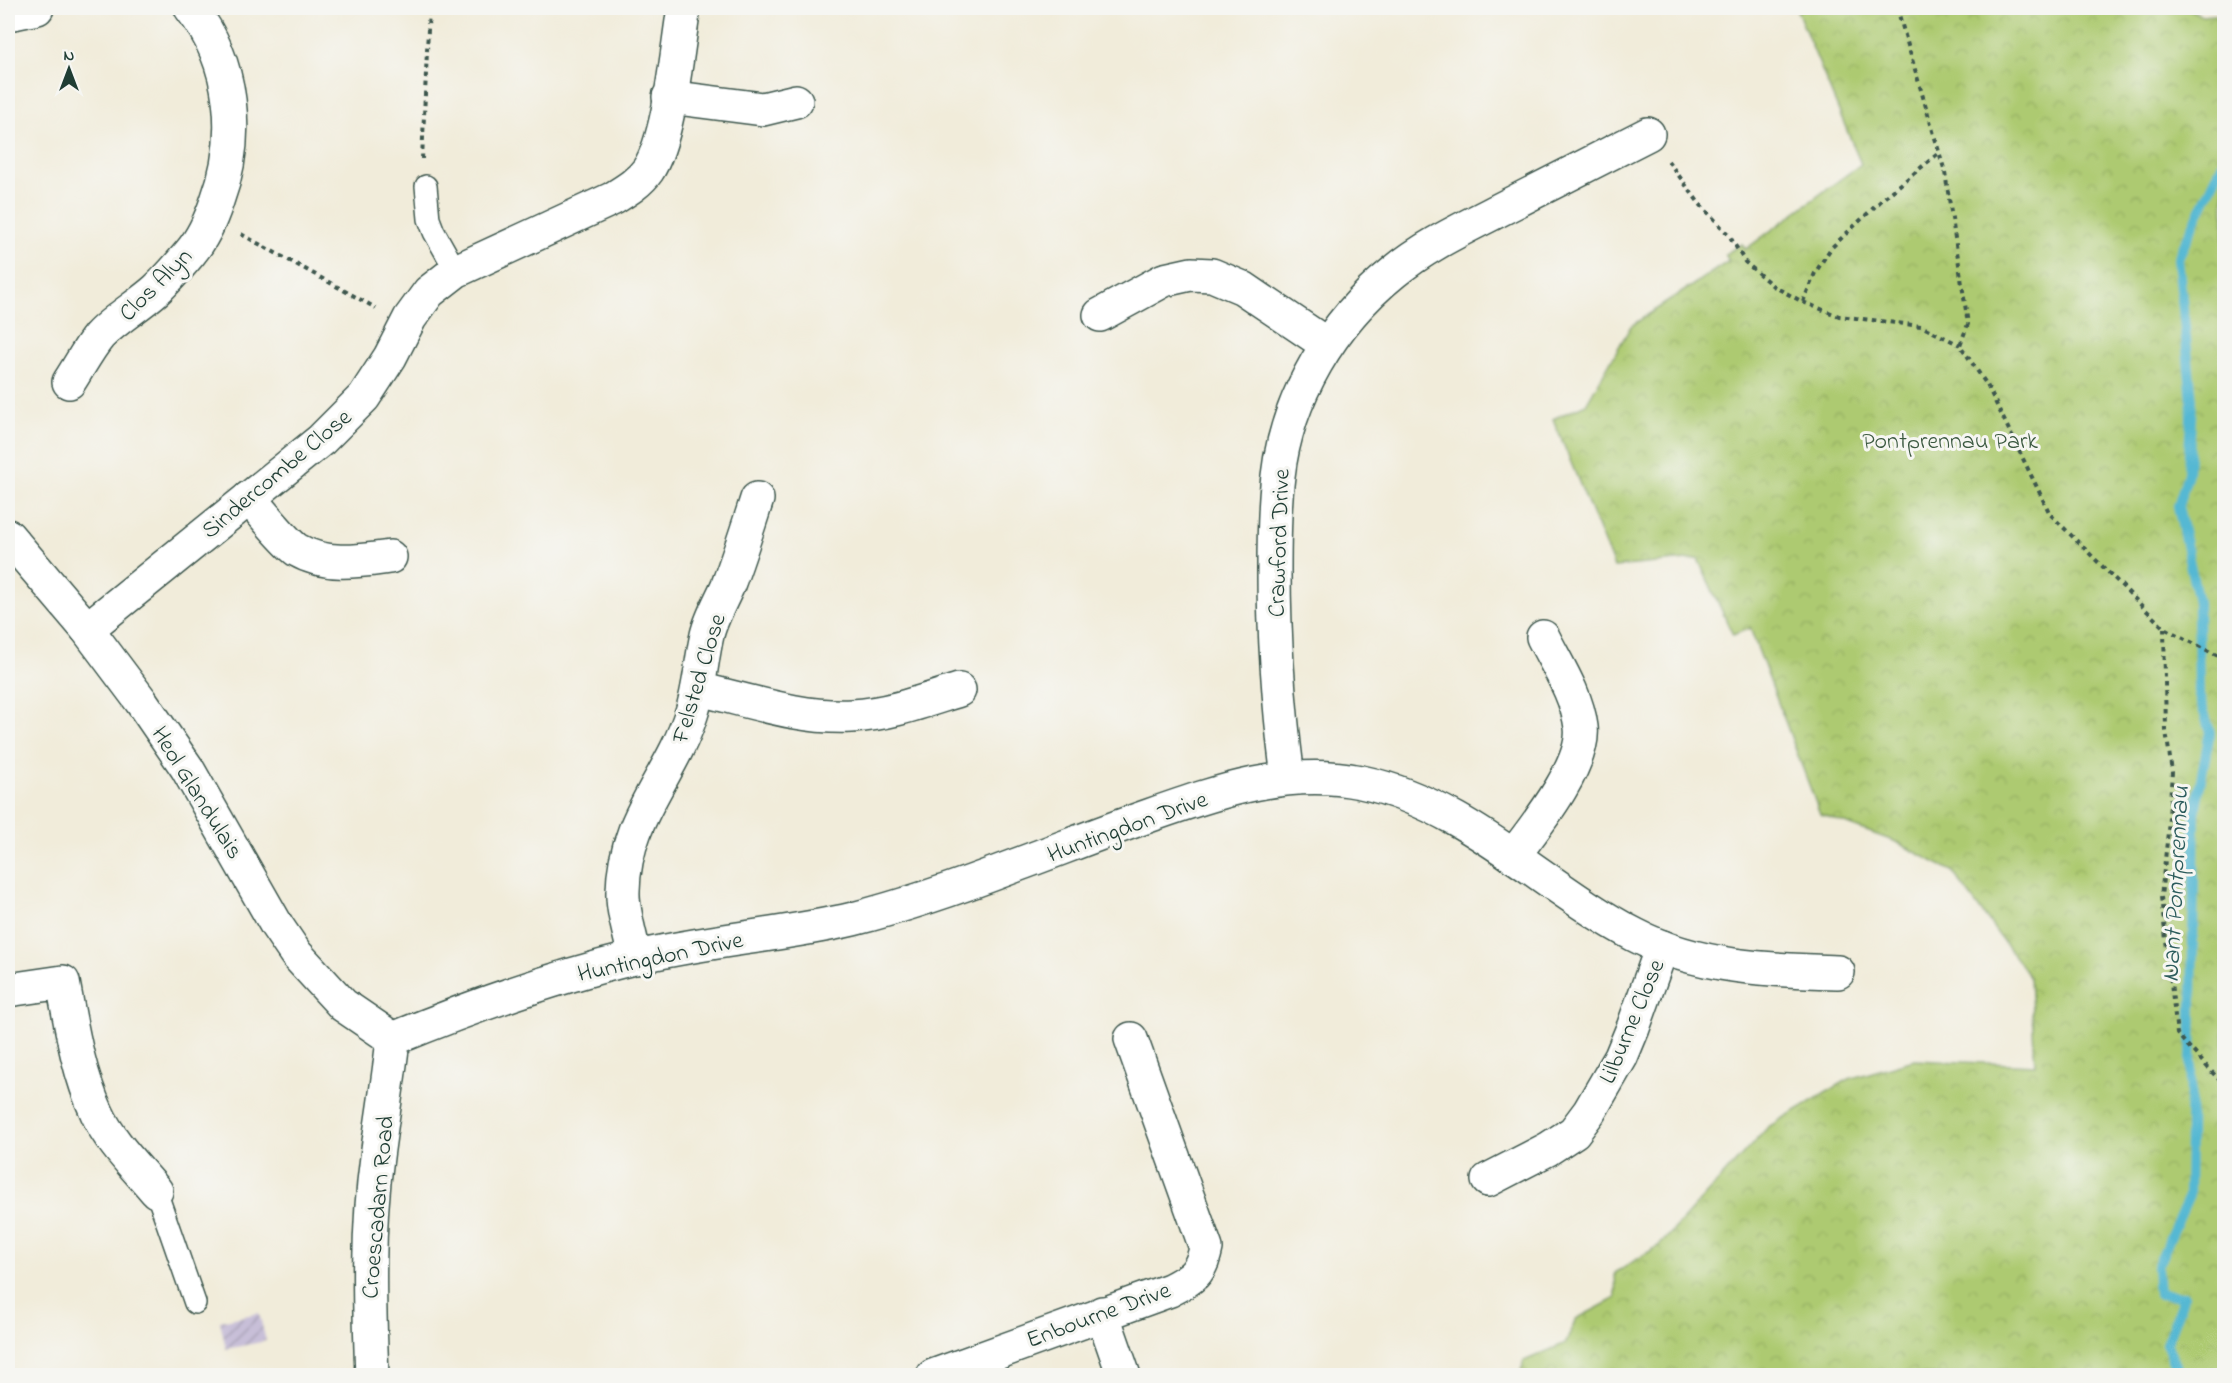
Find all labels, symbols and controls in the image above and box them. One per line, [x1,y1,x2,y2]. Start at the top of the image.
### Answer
north arrow [39,39,99,99]
text: N [64,44,75,68]
street label: Clos Alyn [112,241,202,331]
street label: Sindercombe Close [195,401,361,548]
park label: Pontprennau Park [1862,425,2038,460]
street label: Crawford Drive [1260,468,1301,618]
street label: Felsted Close [664,610,737,749]
street label: Heol Glandulais [141,720,251,867]
street label: Huntingdon Drive [1043,783,1213,874]
water label: Nant Pontprennau [2153,785,2201,983]
street label: Huntingdon Drive [575,924,747,993]
street label: Lilburne Close [1591,954,1675,1090]
street label: Croescadarn Road [354,1114,405,1300]
street label: Enbourne Drive [1022,1274,1176,1359]

